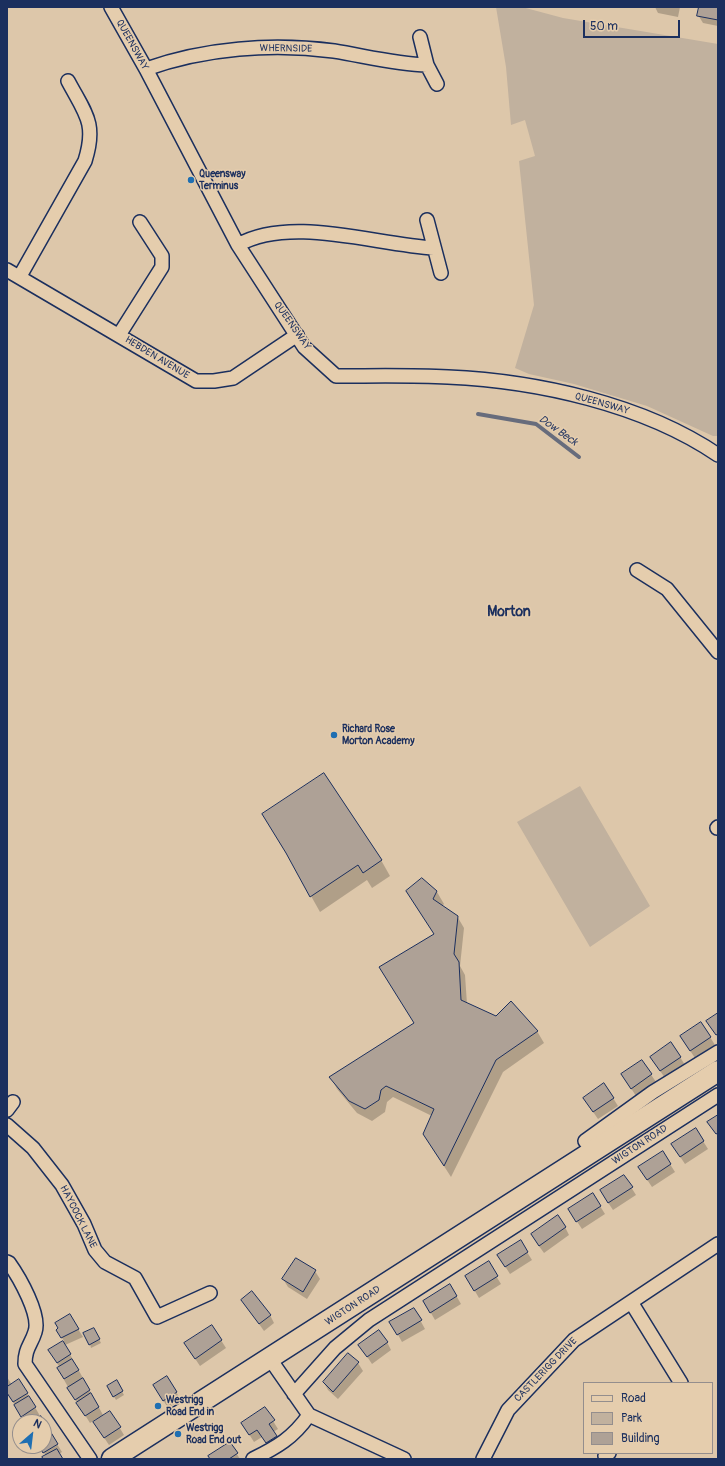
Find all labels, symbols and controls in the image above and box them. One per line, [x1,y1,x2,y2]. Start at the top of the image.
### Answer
scale bar [585,12,682,38]
street label: QUEENSWAY [113,18,151,72]
text: 50 m [590,19,618,34]
street label: WHERNSIDE [260,43,312,55]
place label: Queensway Terminus [199,168,245,192]
marker: Queensway Terminus [186,175,196,185]
street label: QUEENSWAY [271,300,313,352]
street label: HEBDEN AVENUE [123,334,191,382]
street label: QUEENSWAY [573,390,631,418]
water label: Dow Beck [536,413,580,449]
district label: Morton [487,604,531,620]
place label: Richard Rose Morton Academy [342,723,414,746]
marker: Richard Rose Morton Academy [329,730,339,740]
street label: WIGTON ROAD [610,1123,670,1167]
street label: HAYCOCK LANE [57,1183,99,1251]
street label: WIGTON ROAD [323,1284,383,1328]
street label: CASTLERIGG DRIVE [512,1335,580,1405]
legend [583,1382,713,1454]
text: Road [621,1391,646,1406]
place label: Westrigg Road End in [166,1394,214,1418]
marker: Westrigg Road End in [153,1401,163,1411]
text: Park [621,1411,642,1426]
north arrow [12,1414,52,1454]
text: N [31,1416,44,1431]
place label: Westrigg Road End out [186,1422,241,1446]
marker: Westrigg Road End out [173,1429,183,1439]
text: Building [621,1431,660,1446]

